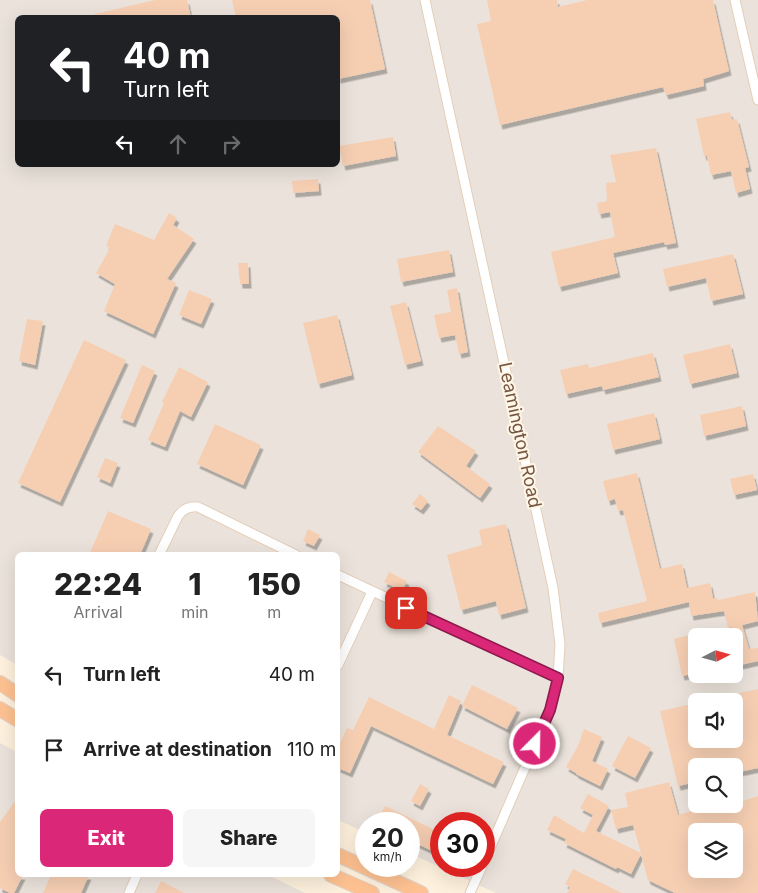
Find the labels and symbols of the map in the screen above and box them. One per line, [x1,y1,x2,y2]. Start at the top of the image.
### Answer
street label: Leamington Road [495,360,546,510]
pin [385,587,427,629]
north arrow [688,628,742,682]
position arrow [508,717,560,769]
speed limit sign: 30 [430,812,495,877]

